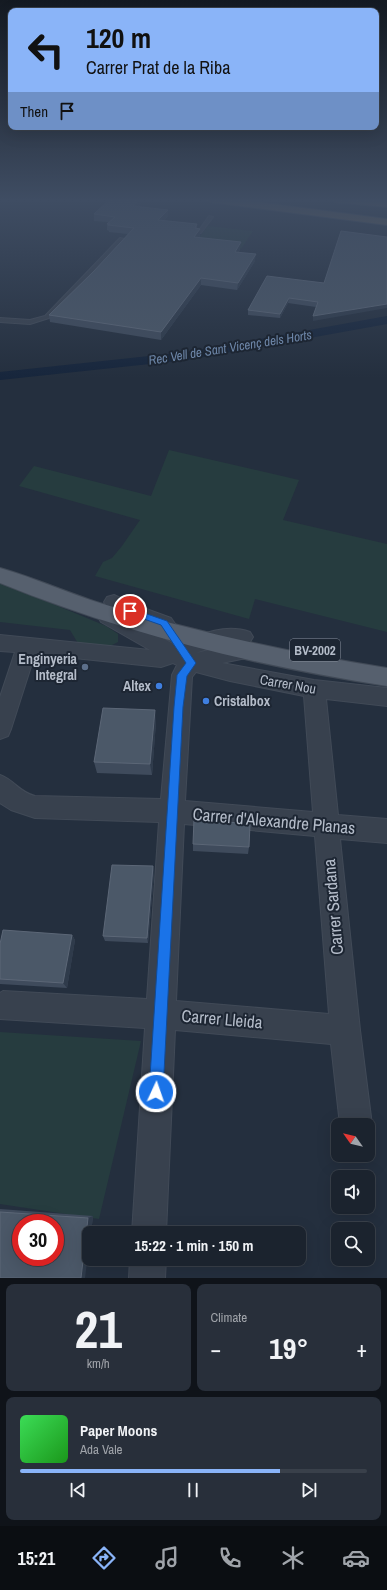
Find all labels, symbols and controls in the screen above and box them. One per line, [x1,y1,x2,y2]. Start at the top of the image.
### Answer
text: 120 m [86,19,151,57]
icon: left [20,24,72,76]
text: Carrer Prat de la Riba [86,55,230,80]
icon: arrive [56,100,78,122]
text: Then [20,101,48,122]
water label: Rec Vell de Sant Vicenç dels Horts [147,326,313,369]
pin [113,594,147,628]
icon: arrive [119,600,141,622]
road number: BV-2002 [290,639,340,661]
place label: Enginyeria Integral [18,650,78,684]
marker: Enginyeria Integral [80,662,90,672]
street label: Carrer Nou [258,670,318,698]
place label: Altex [123,677,152,695]
marker: Altex [154,681,164,691]
place label: Cristalbox [214,692,271,710]
marker: Cristalbox [201,696,211,706]
street label: Carrer d'Alexandre Planas [192,802,356,839]
street label: Carrer Sardana [317,858,348,956]
street label: Carrer Lleida [181,1004,264,1034]
position arrow [135,1071,177,1113]
north arrow [331,1118,375,1162]
map controls [331,1118,375,1266]
button: sound [331,1170,375,1214]
speed limit sign: 30 [12,1214,64,1266]
button: search [331,1222,375,1266]
text: 15:22 · 1 min · 150 m [135,1235,253,1256]
text: 21 [75,1294,122,1364]
text: Climate [211,1309,247,1326]
text: 19° [269,1328,308,1368]
text: − [211,1334,221,1364]
text: + [356,1334,367,1364]
text: km/h [87,1355,110,1372]
text: Paper Moons [80,1420,157,1441]
text: Ada Vale [80,1441,122,1458]
icon: previous [67,1479,89,1501]
icon: pause [182,1479,204,1501]
icon: next [298,1479,320,1501]
icon: directions [90,1544,118,1572]
icon: music [153,1544,181,1572]
icon: phone [216,1544,244,1572]
icon: climate [279,1544,307,1572]
icon: car [342,1544,370,1572]
text: 15:21 [17,1546,55,1571]

